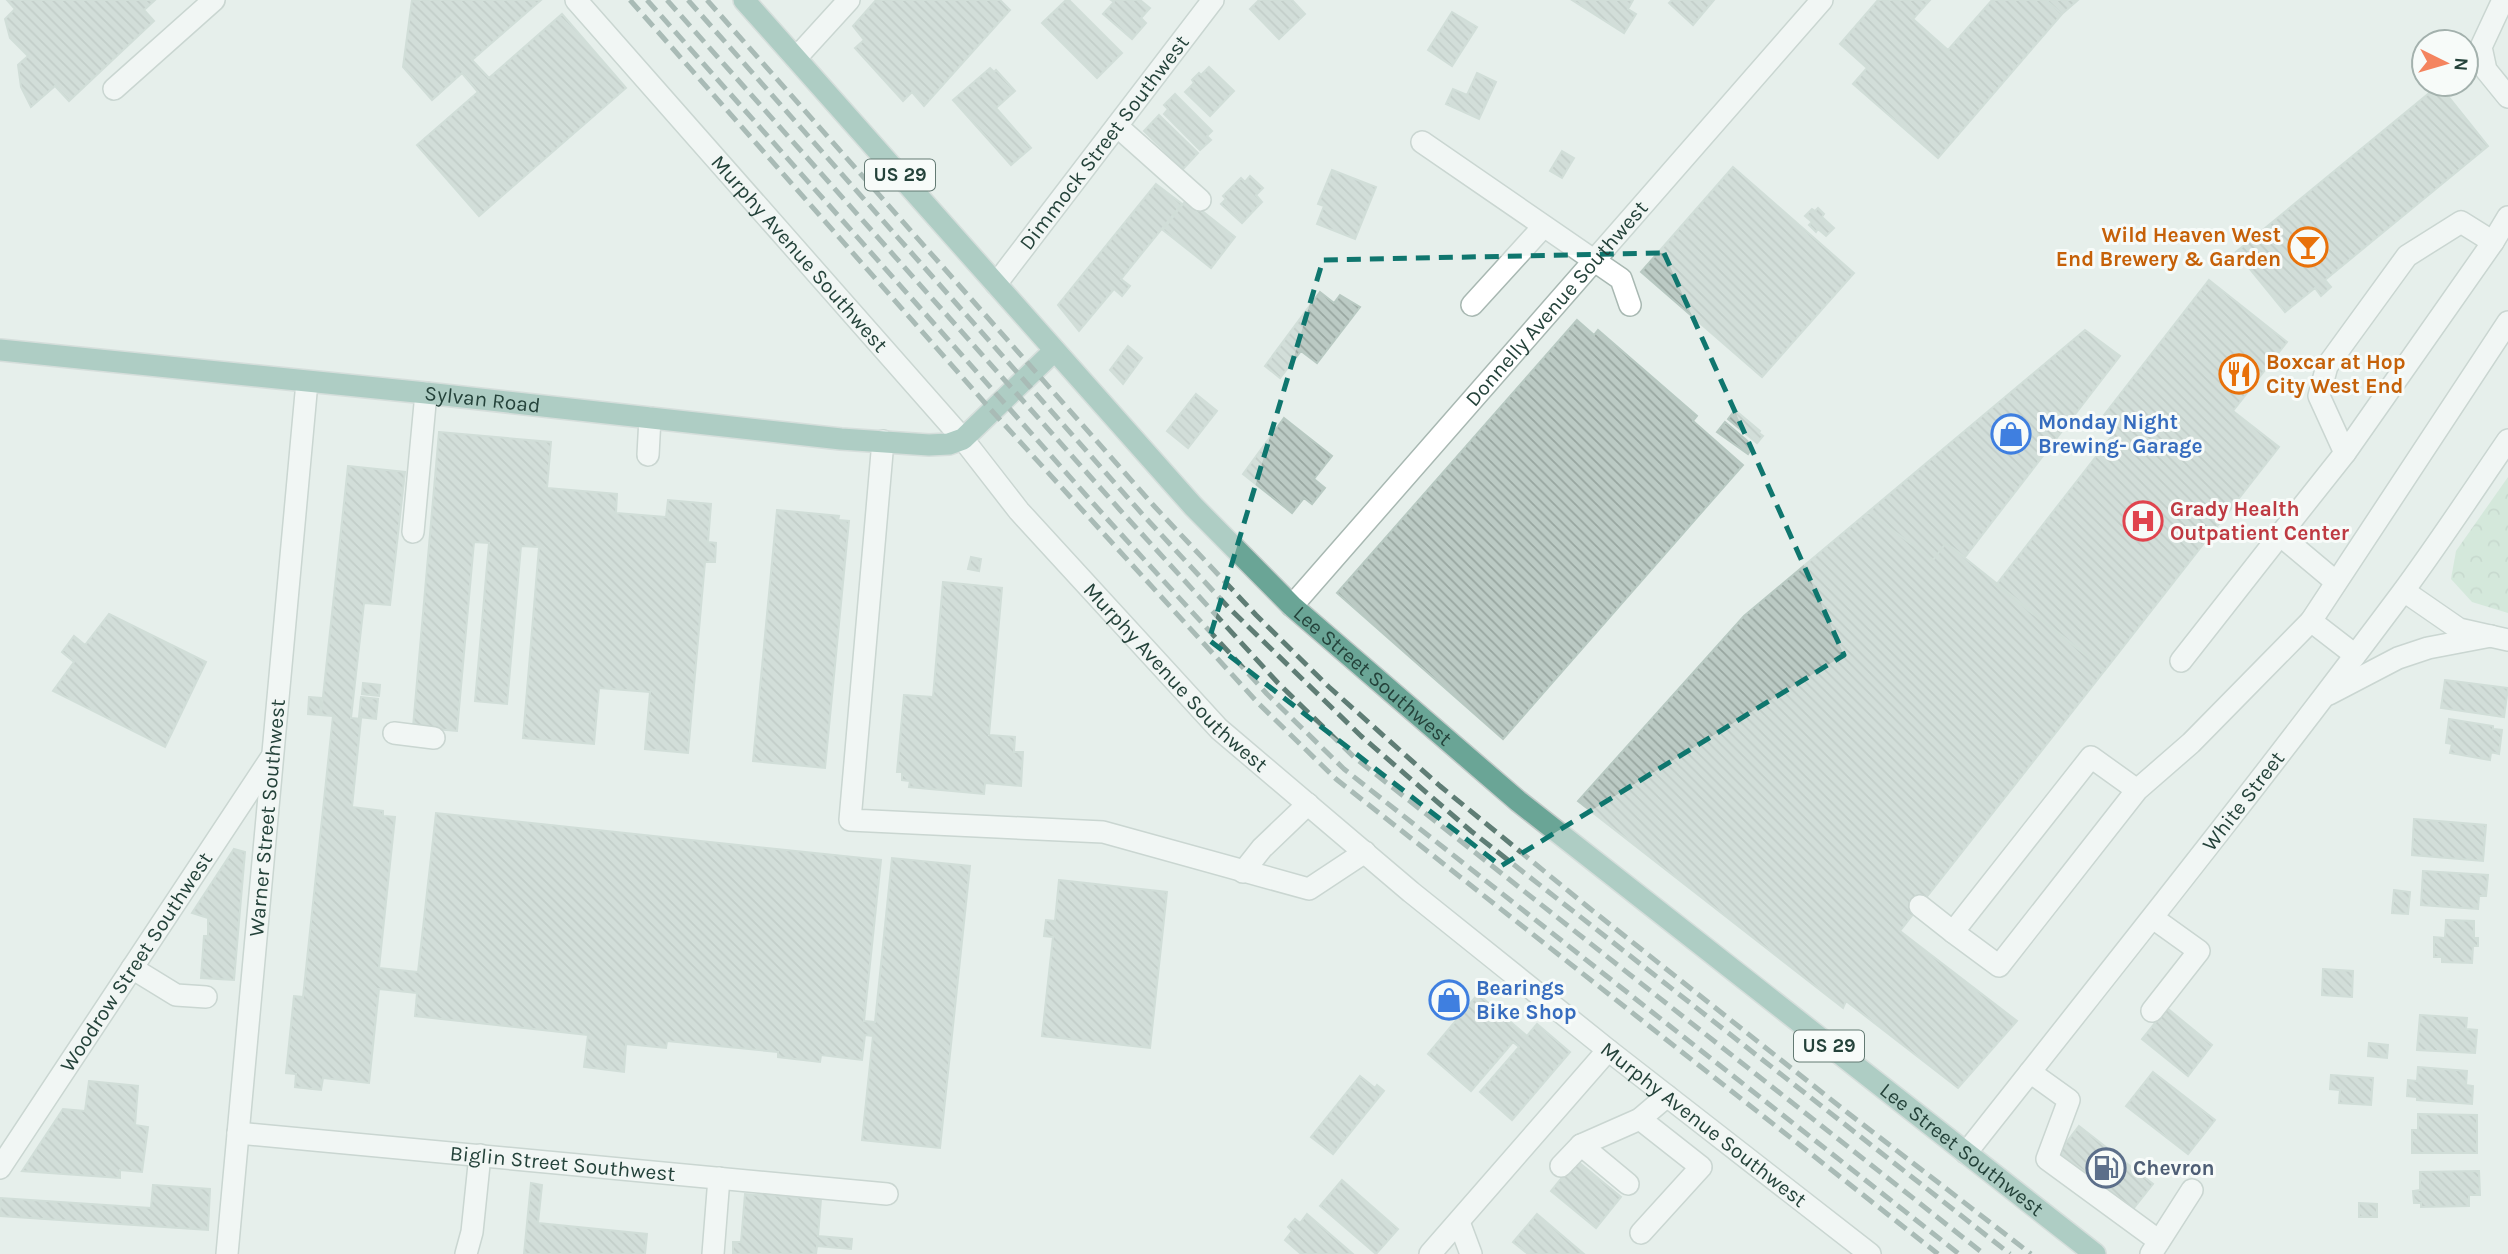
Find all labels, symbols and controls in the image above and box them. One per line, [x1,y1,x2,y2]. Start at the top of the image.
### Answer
north arrow [2410,28,2480,98]
street label: Dimmock Street Southwest [1014,30,1194,255]
text: N [2449,57,2472,72]
street label: Murphy Avenue Southwest [706,150,893,357]
road number: US 29 [865,160,935,190]
street label: Donnelly Avenue Southwest [1460,196,1653,411]
place label: Wild Heaven West End Brewery & Garden [2056,223,2281,271]
bar icon: Wild Heaven West End Brewery & Garden [2287,226,2329,268]
place label: Boxcar at Hop City West End [2266,350,2405,398]
restaurant icon: Boxcar at Hop City West End [2218,353,2260,395]
street label: Sylvan Road [423,381,542,418]
place label: Monday Night Brewing- Garage [2038,410,2203,458]
shop icon: Monday Night Brewing- Garage [1990,413,2032,455]
place label: Grady Health Outpatient Center [2170,497,2350,545]
hospital icon: Grady Health Outpatient Center [2122,500,2164,542]
street label: Murphy Avenue Southwest [1079,578,1273,777]
street label: Lee Street Southwest [1289,601,1457,751]
street label: Warner Street Southwest [244,698,290,938]
street label: White Street [2197,747,2289,855]
street label: Woodrow Street Southwest [55,848,217,1076]
place label: Bearings Bike Shop [1476,976,1577,1024]
shop icon: Bearings Bike Shop [1428,979,1470,1021]
road number: US 29 [1794,1030,1864,1062]
street label: Murphy Avenue Southwest [1596,1037,1812,1212]
street label: Lee Street Southwest [1875,1078,2049,1221]
street label: Biglin Street Southwest [449,1141,676,1186]
fuel station icon: Chevron [2085,1147,2127,1189]
place label: Chevron [2133,1156,2215,1180]

